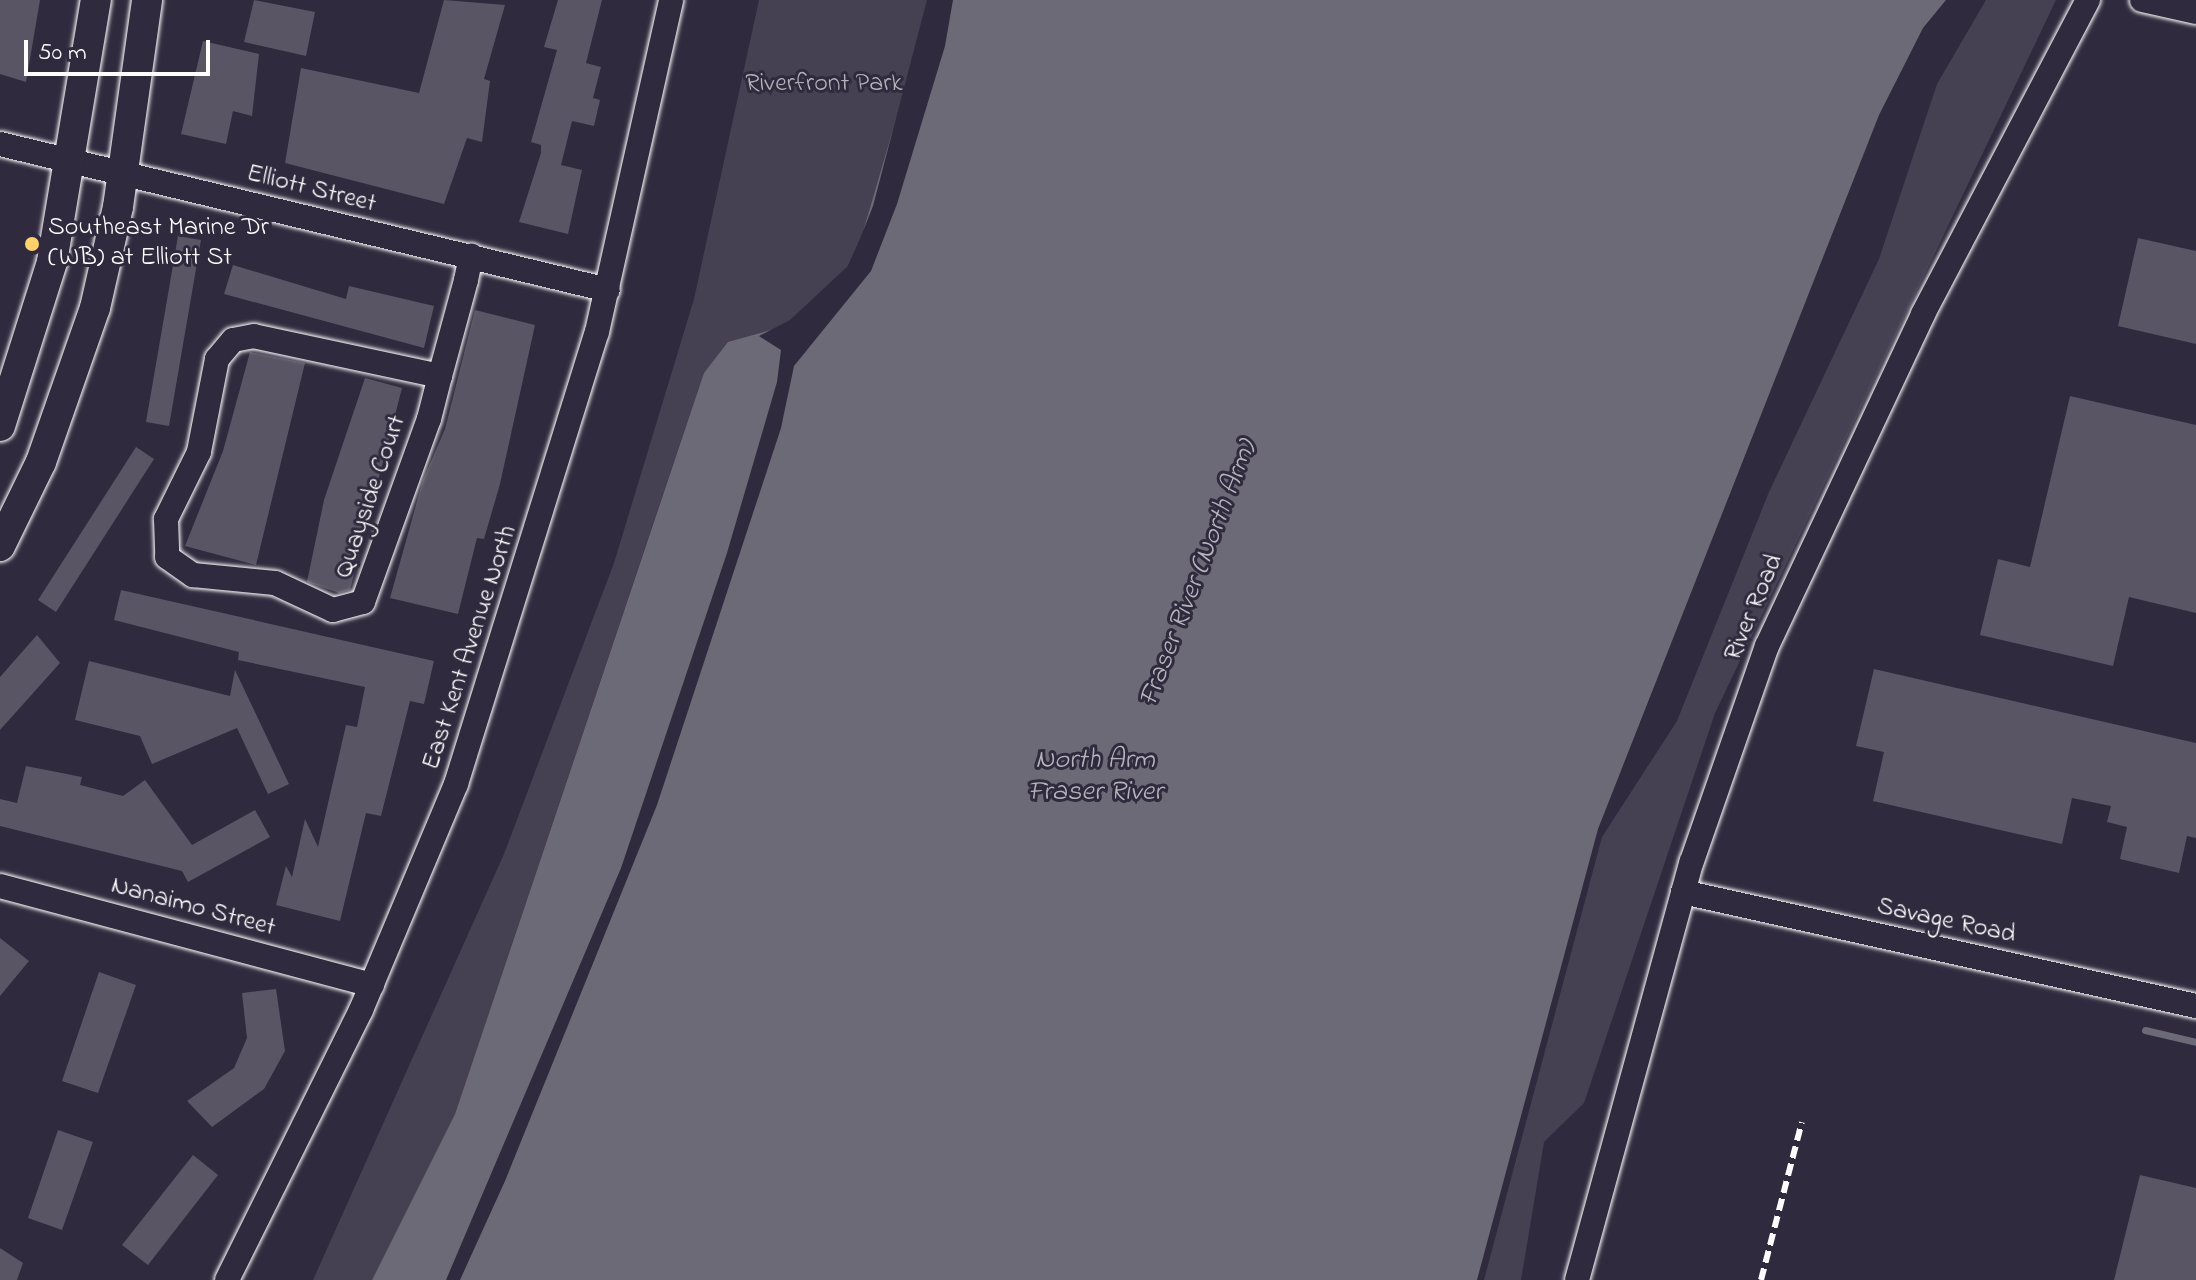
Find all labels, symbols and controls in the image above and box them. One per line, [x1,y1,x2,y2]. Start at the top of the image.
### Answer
scale bar [28,24,214,74]
text: 50 m [38,36,87,71]
park label: Riverfront Park [745,69,903,101]
street label: Elliott Street [243,159,379,221]
place label: Southeast Marine Dr (WB) at Elliott St [48,213,269,274]
marker: Southeast Marine Dr (WB) at Elliott St [23,235,41,253]
street label: Quayside Court [330,412,414,582]
water label: Fraser River (North Arm) [1133,436,1265,712]
street label: East Kent Avenue North [417,522,525,774]
street label: River Road [1719,550,1791,666]
water label: North Arm Fraser River [1027,744,1163,810]
street label: Nanaimo Street [107,871,279,945]
street label: Savage Road [1874,892,2018,952]

